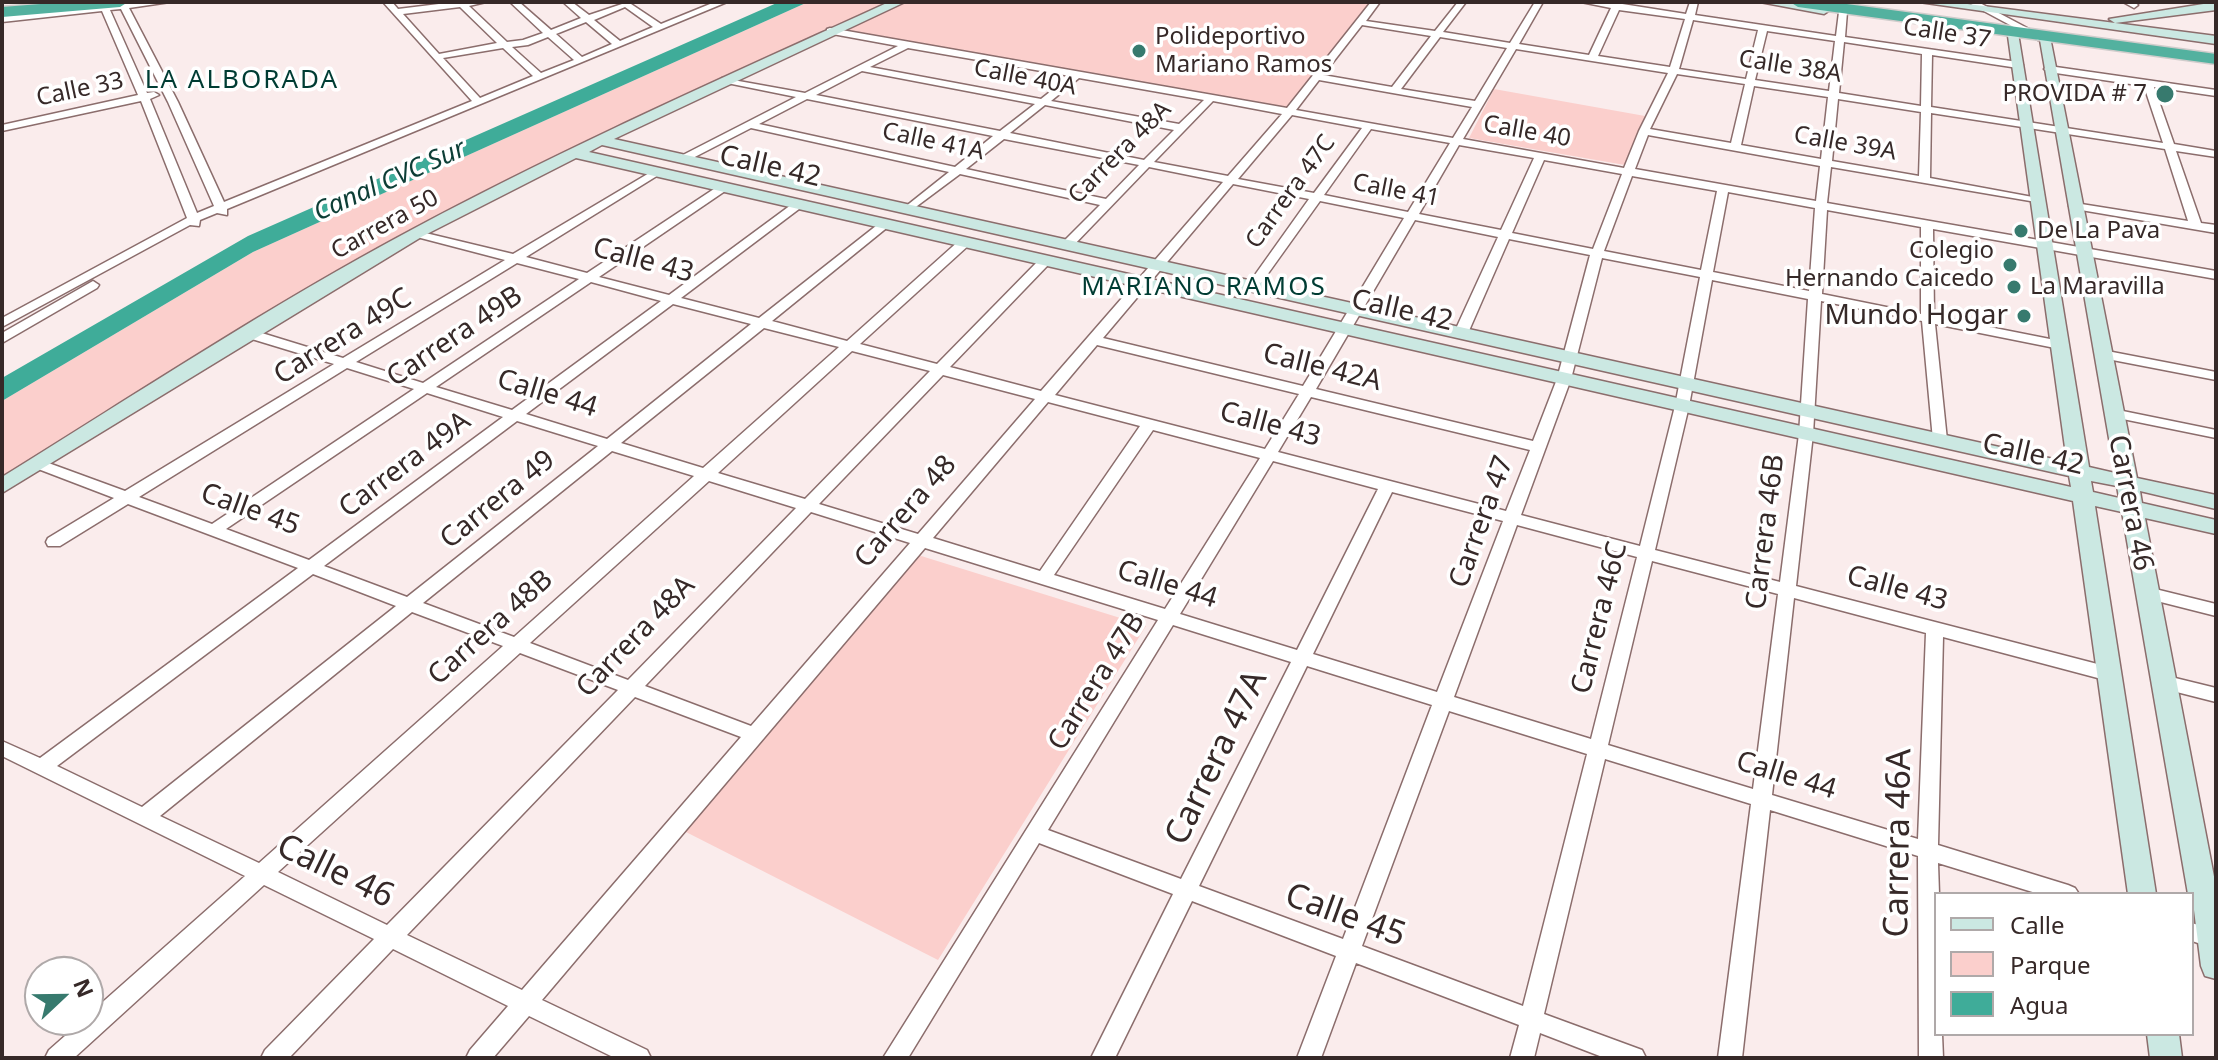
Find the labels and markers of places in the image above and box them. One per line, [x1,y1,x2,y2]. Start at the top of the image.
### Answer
place label: Polideportivo Mariano Ramos [1155,23,1332,79]
marker: Polideportivo Mariano Ramos [1130,42,1148,60]
place label: PROVIDA # 7 [2002,80,2147,108]
marker: PROVIDA # 7 [2154,83,2176,105]
place label: De La Pava [2037,217,2160,245]
marker: De La Pava [2012,222,2030,240]
place label: Colegio Hernando Caicedo [1785,237,1994,293]
marker: Colegio Hernando Caicedo [2001,256,2019,274]
place label: La Maravilla [2030,273,2165,301]
marker: La Maravilla [2005,278,2023,296]
place label: Mundo Hogar [1824,299,2008,333]
marker: Mundo Hogar [2015,307,2033,325]

